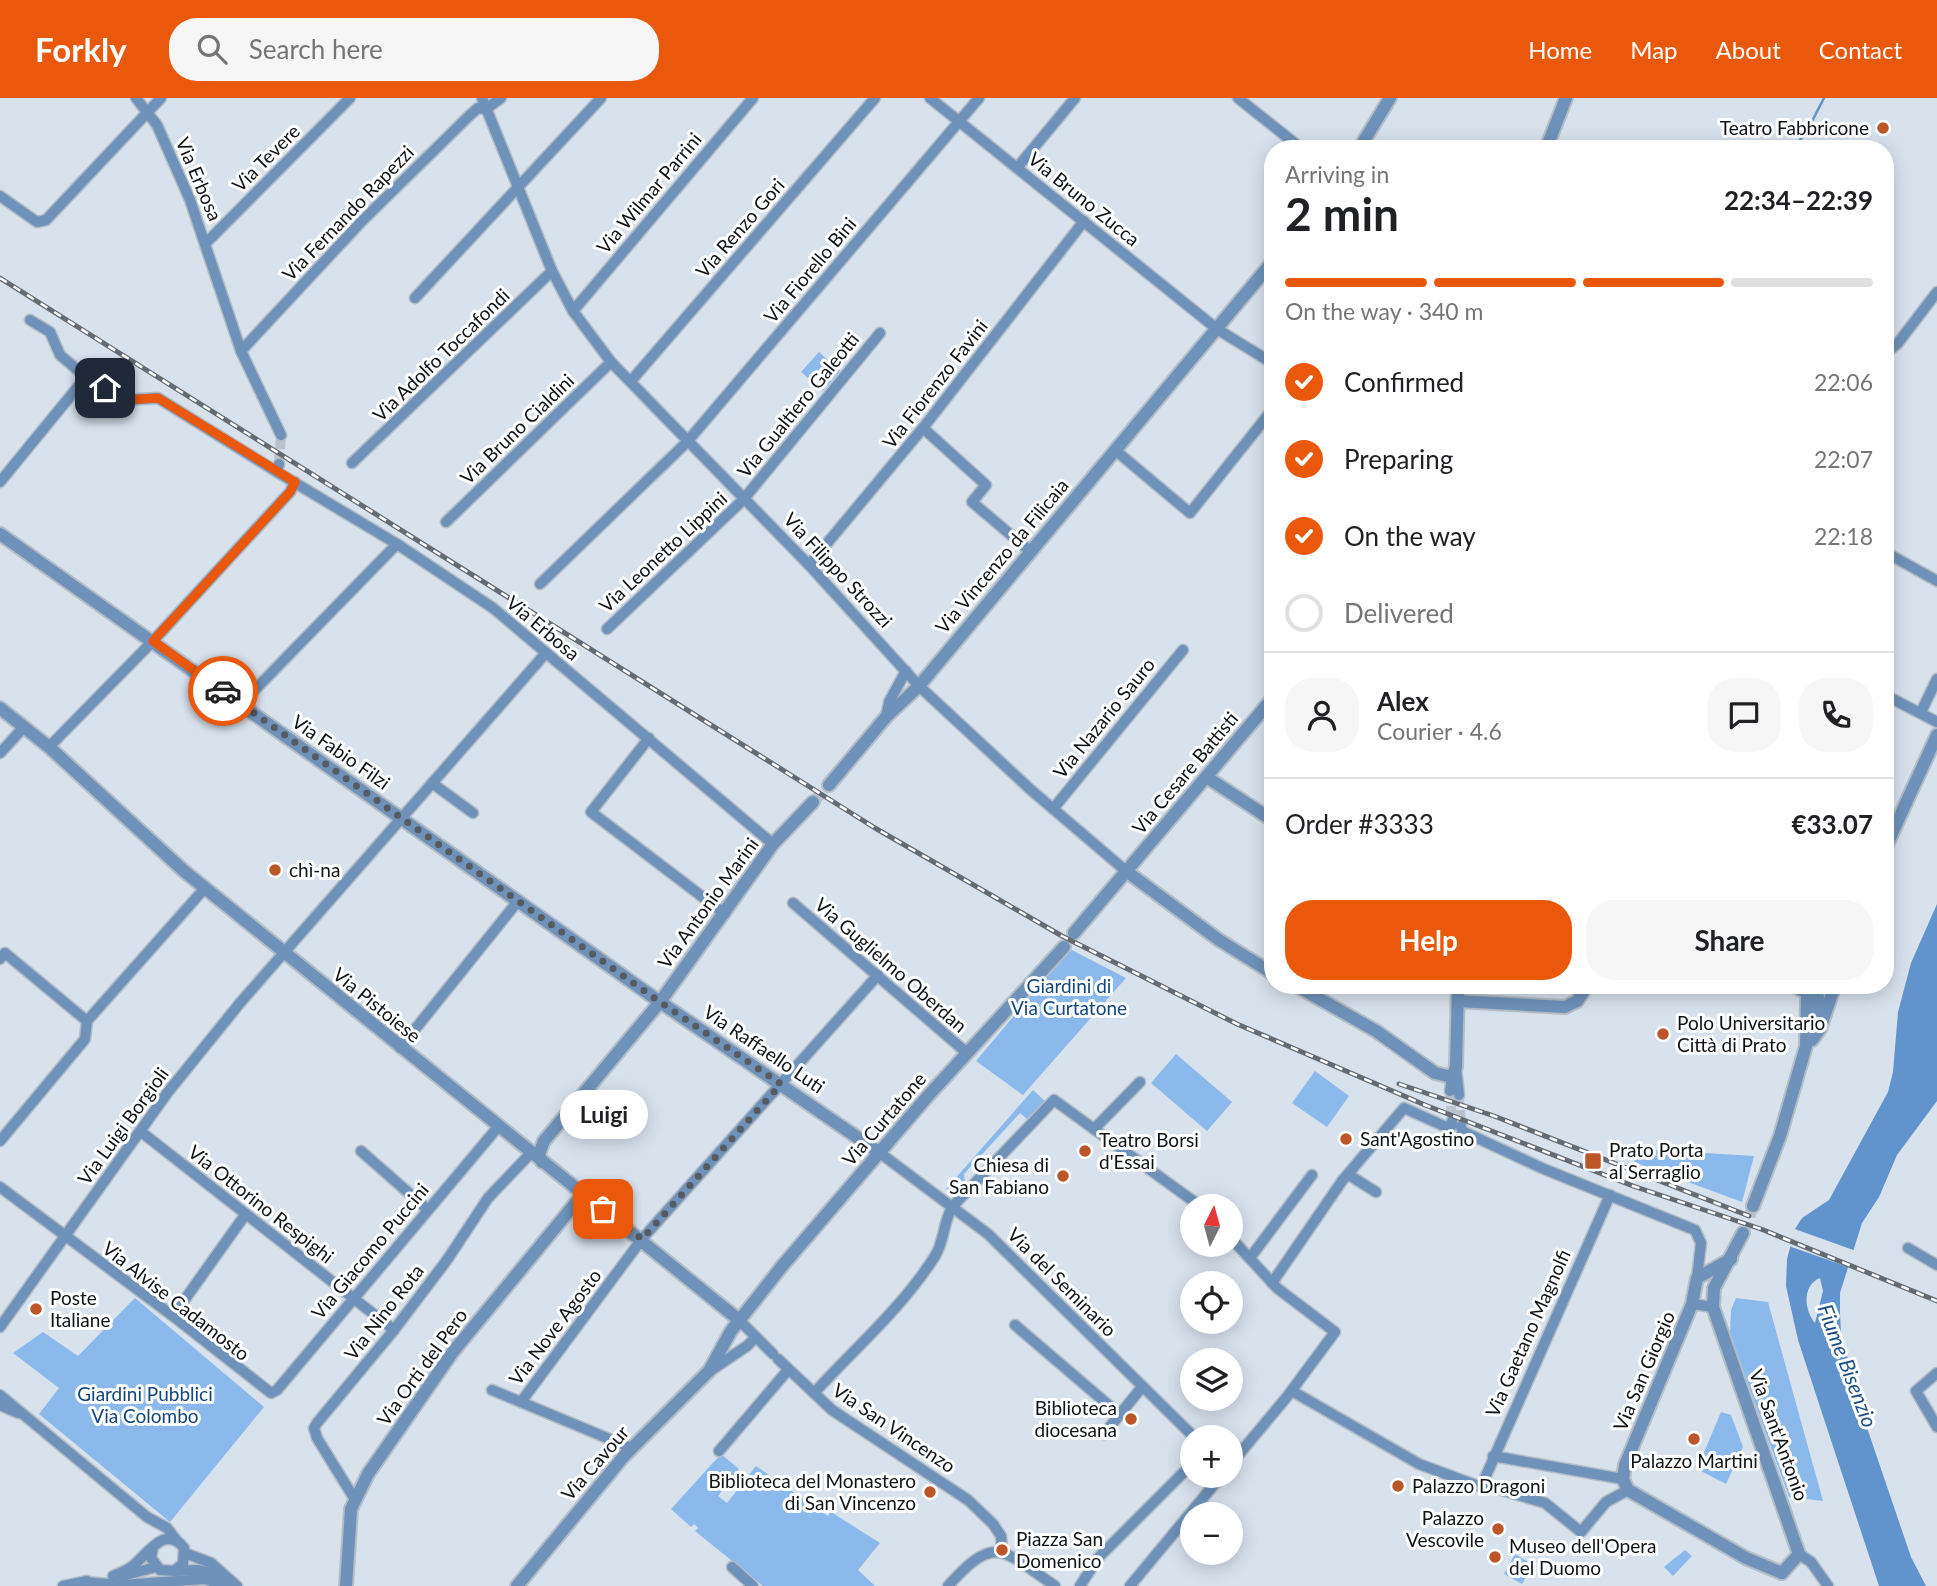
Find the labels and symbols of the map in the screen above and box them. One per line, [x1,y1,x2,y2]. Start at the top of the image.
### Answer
place label: Teatro Fabbricone [1720,116,1869,139]
street label: Via Tevere [227,119,304,196]
marker: Teatro Fabbricone [1875,120,1891,136]
street label: Via Wilmar Parrini [591,128,706,258]
street label: Via Erbosa [172,134,227,224]
street label: Via Fernando Rapezzi [277,140,418,285]
street label: Via Bruno Zucca [1024,147,1145,251]
street label: Via Renzo Gori [690,173,789,282]
street label: Via Fiorello Bini [759,212,860,327]
street label: Via Adolfo Toccafondi [368,284,514,426]
street label: Via Fiorenzo Favini [877,315,992,453]
street label: Via Gualtiero Galeotti [732,328,863,482]
pin [75,358,135,418]
street label: Via Bruno Cialdini [455,369,578,489]
street label: Via Vincenzo da Filicaia [930,474,1073,638]
street label: Via Leonetto Lippini [594,487,731,617]
street label: Via Filippo Strozzi [779,508,897,632]
street label: Via Erbosa [502,590,585,665]
street label: Via Nazario Sauro [1048,653,1159,782]
courier [188,656,258,726]
street label: Via Cesare Battisti [1127,707,1242,838]
street label: Via Fabio Filzi [288,709,395,794]
street label: Via Antonio Marini [652,833,763,973]
place label: chì-na [289,858,340,881]
marker: chì-na [267,862,283,878]
street label: Via Guglielmo Oberdan [811,892,972,1037]
street label: Via Pistoiese [329,962,426,1047]
park label: Giardini di Via Curtatone [1011,974,1127,1019]
street label: Via Raffaello Luti [699,1000,829,1098]
place label: Polo Universitario Città di Prato [1677,1011,1825,1056]
marker: Polo Universitario Città di Prato [1655,1026,1671,1042]
street label: Via Luigi Borgioli [72,1063,173,1189]
street label: Via Curtatone [837,1067,930,1170]
callout: Luigi [559,1090,647,1139]
place label: Sant'Agostino [1360,1127,1474,1150]
place label: Teatro Borsi d'Essai [1099,1128,1199,1173]
marker: Sant'Agostino [1338,1131,1354,1147]
place label: Prato Porta al Serraglio [1609,1138,1704,1183]
street label: Via Ottorino Respighi [184,1140,339,1268]
marker: Teatro Borsi d'Essai [1077,1143,1093,1159]
marker: Prato Porta al Serraglio [1583,1151,1603,1171]
place label: Chiesa di San Fabiano [949,1153,1049,1198]
marker: Chiesa di San Fabiano [1055,1168,1071,1184]
street label: Via Giacomo Puccini [306,1178,433,1323]
pin [573,1179,633,1239]
north arrow [1180,1194,1242,1256]
street label: Via del Seminario [1003,1222,1122,1341]
street label: Via Alvise Cadamosto [98,1236,254,1365]
street label: Via Gaetano Magnolfi [1480,1246,1575,1420]
street label: Via Nino Rota [339,1259,428,1364]
street label: Via Nove Agosto [503,1264,606,1389]
place label: Poste Italiane [50,1286,110,1331]
water label: Fiume Bisenzio [1813,1300,1883,1431]
marker: Poste Italiane [28,1301,44,1317]
street label: Via Orti del Pero [372,1304,472,1429]
street label: Via San Giorgio [1608,1307,1679,1434]
street label: Via Sant'Antonio [1745,1366,1814,1504]
street label: Via San Vincenzo [829,1378,960,1477]
park label: Giardini Pubblici Via Colombo [77,1382,213,1427]
place label: Biblioteca diocesana [1034,1396,1117,1441]
marker: Biblioteca diocesana [1123,1411,1139,1427]
street label: Via Cavour [556,1421,633,1505]
marker: Palazzo Martini [1686,1431,1702,1447]
place label: Palazzo Martini [1630,1449,1758,1472]
place label: Biblioteca del Monastero di San Vincenzo [708,1469,916,1514]
place label: Palazzo Dragoni [1412,1474,1545,1497]
marker: Palazzo Dragoni [1390,1478,1406,1494]
marker: Biblioteca del Monastero di San Vincenzo [922,1484,938,1500]
place label: Palazzo Vescovile [1406,1506,1484,1551]
marker: Palazzo Vescovile [1490,1521,1506,1537]
place label: Piazza San Domenico [1016,1527,1103,1572]
place label: Museo dell'Opera del Duomo [1509,1534,1656,1579]
marker: Piazza San Domenico [994,1542,1010,1558]
marker: Museo dell'Opera del Duomo [1487,1549,1503,1565]

